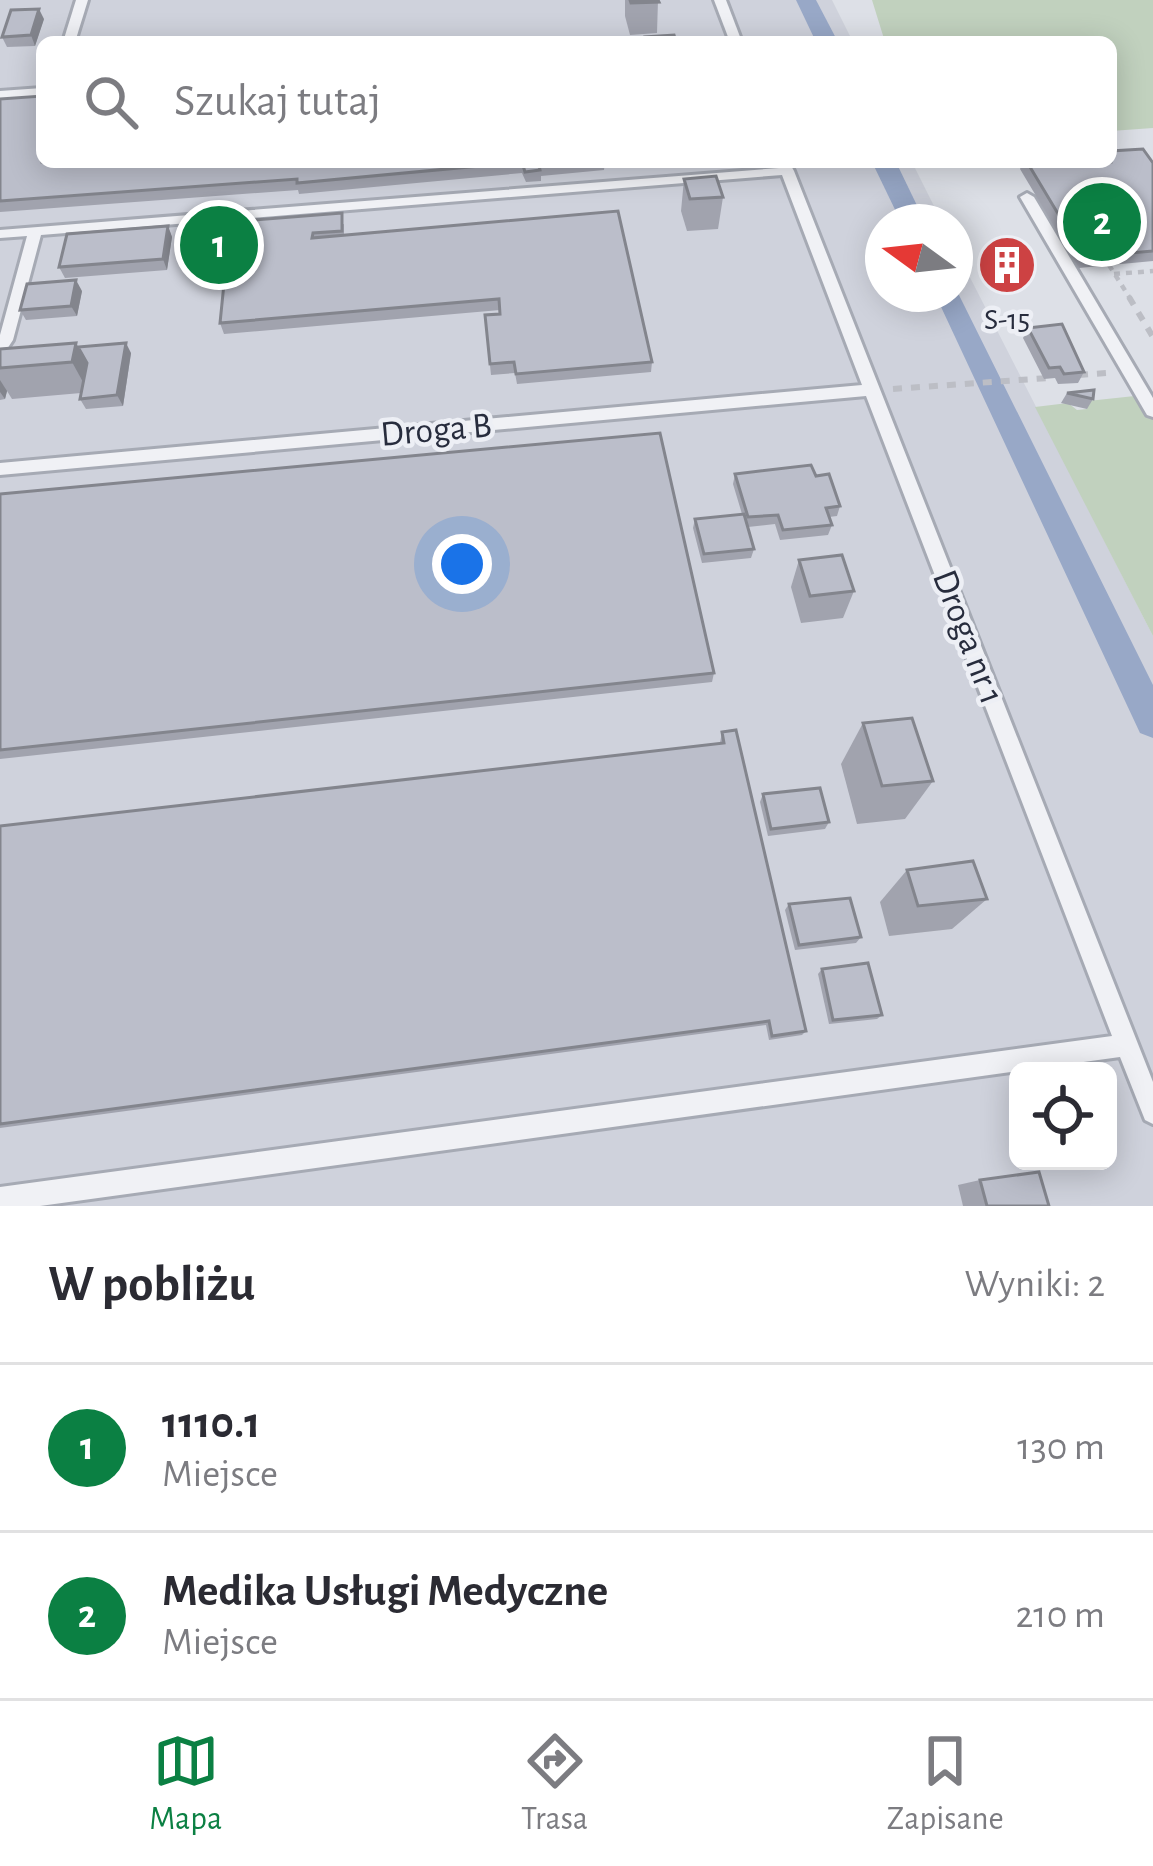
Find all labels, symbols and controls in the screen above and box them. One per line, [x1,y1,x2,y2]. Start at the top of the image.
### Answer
search box [36,36,1117,168]
icon: search [78,69,144,135]
text: Szukaj tutaj [174,79,381,124]
pin: 2 [1063,177,1141,267]
pin: 1 [180,200,258,290]
north arrow [865,204,973,312]
building icon: S-15 [976,234,1038,296]
place label: S-15 [984,305,1030,335]
street label: Droga B [379,407,493,453]
your location [432,534,492,594]
street label: Droga nr 1 [926,565,1010,709]
map controls [1009,1062,1117,1170]
button: locate [1009,1062,1117,1170]
text: W pobliżu [48,1259,255,1310]
text: Wyniki: 2 [965,1265,1105,1304]
text: 1110.1 [162,1401,261,1446]
text: 1 [80,1428,94,1467]
text: 130 m [1017,1428,1105,1467]
text: Miejsce [162,1455,278,1494]
text: Medika Usługi Medyczne [162,1569,608,1614]
text: 2 [78,1596,96,1635]
text: 210 m [1016,1596,1105,1635]
text: Miejsce [162,1623,278,1662]
tab: Mapa [149,1728,222,1840]
tab: Trasa [521,1728,588,1840]
tab: Zapisane [887,1728,1004,1840]

